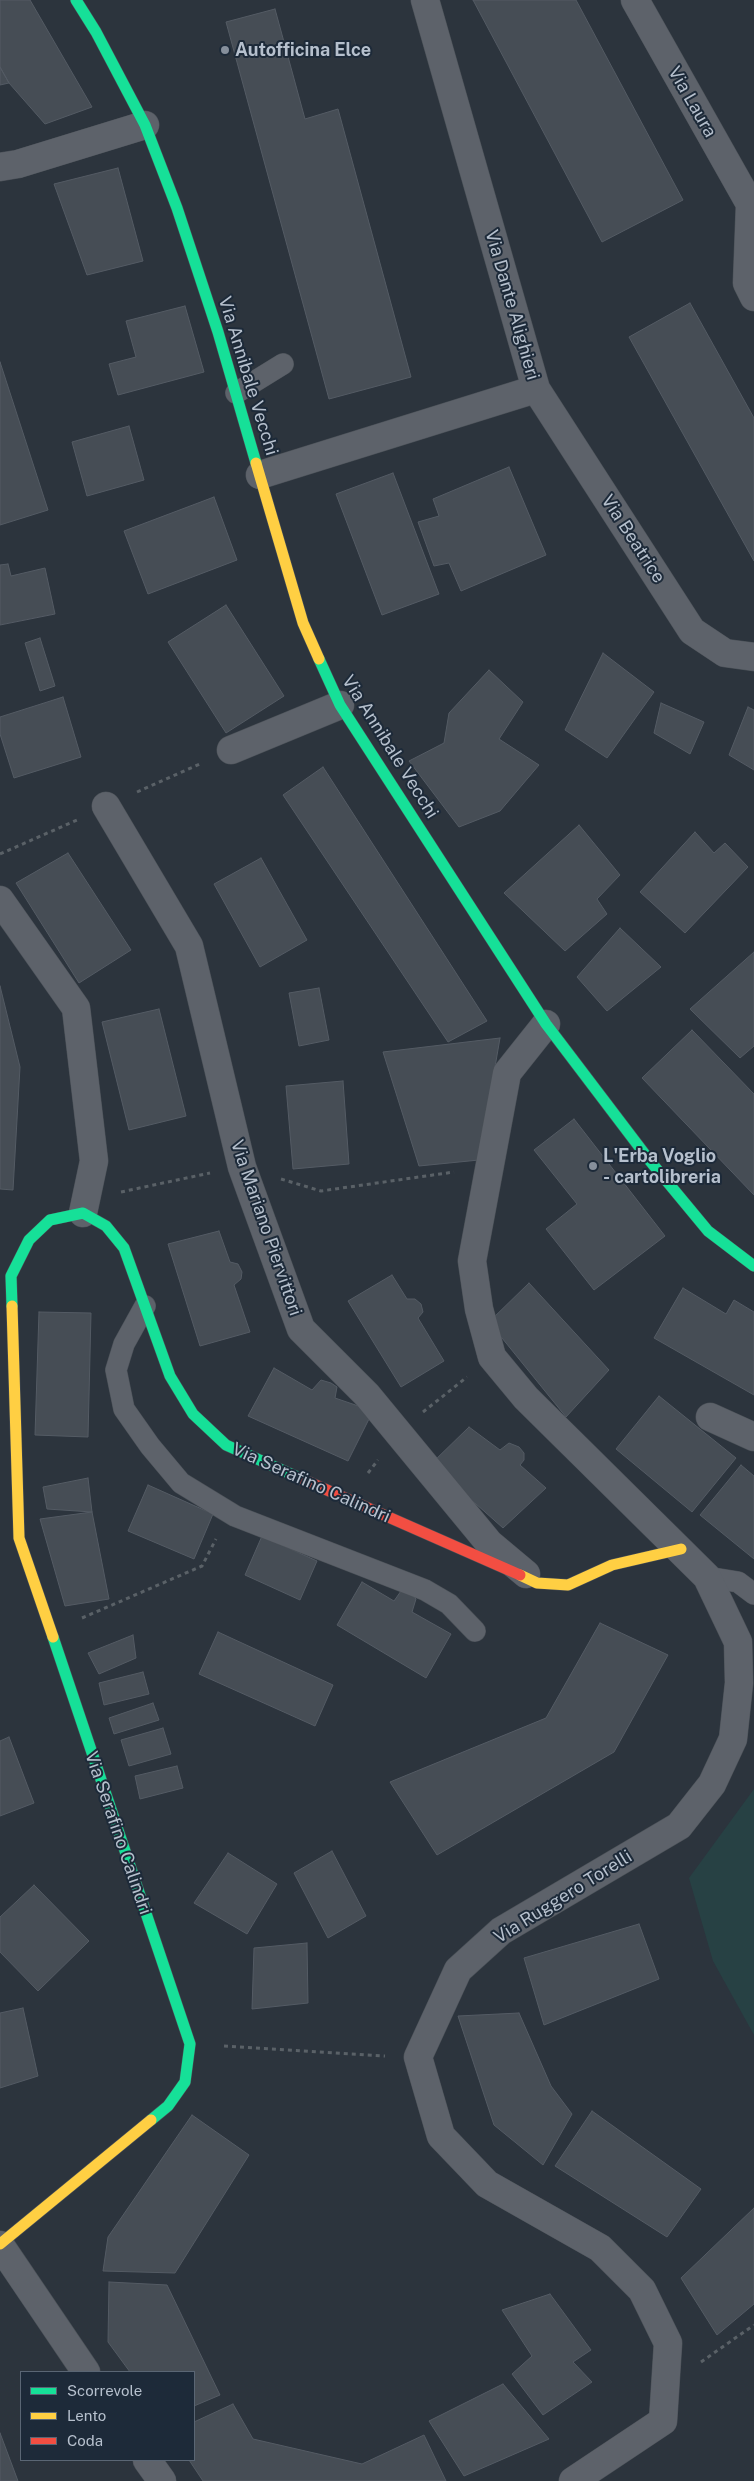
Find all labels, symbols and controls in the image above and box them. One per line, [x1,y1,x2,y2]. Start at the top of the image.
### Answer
place label: Autofficina Elce [235,39,371,61]
marker: Autofficina Elce [219,44,231,56]
street label: Via Laura [663,63,721,141]
street label: Via Dante Alighieri [480,228,544,382]
street label: Via Annibale Vecchi [214,294,282,458]
street label: Via Beatrice [596,491,670,587]
street label: Via Annibale Vecchi [337,671,443,823]
street label: Via Mariano Piervittori [226,1137,306,1319]
place label: L'Erba Voglio - cartolibreria [603,1145,721,1188]
marker: L'Erba Voglio - cartolibreria [587,1160,599,1172]
street label: Via Serafino Calindri [229,1438,393,1528]
street label: Via Serafino Calindri [80,1749,156,1917]
street label: Via Ruggero Torelli [490,1846,636,1948]
legend [20,2371,195,2461]
text: Scorrevole [67,2382,142,2399]
text: Lento [67,2407,106,2424]
text: Coda [67,2432,103,2449]

